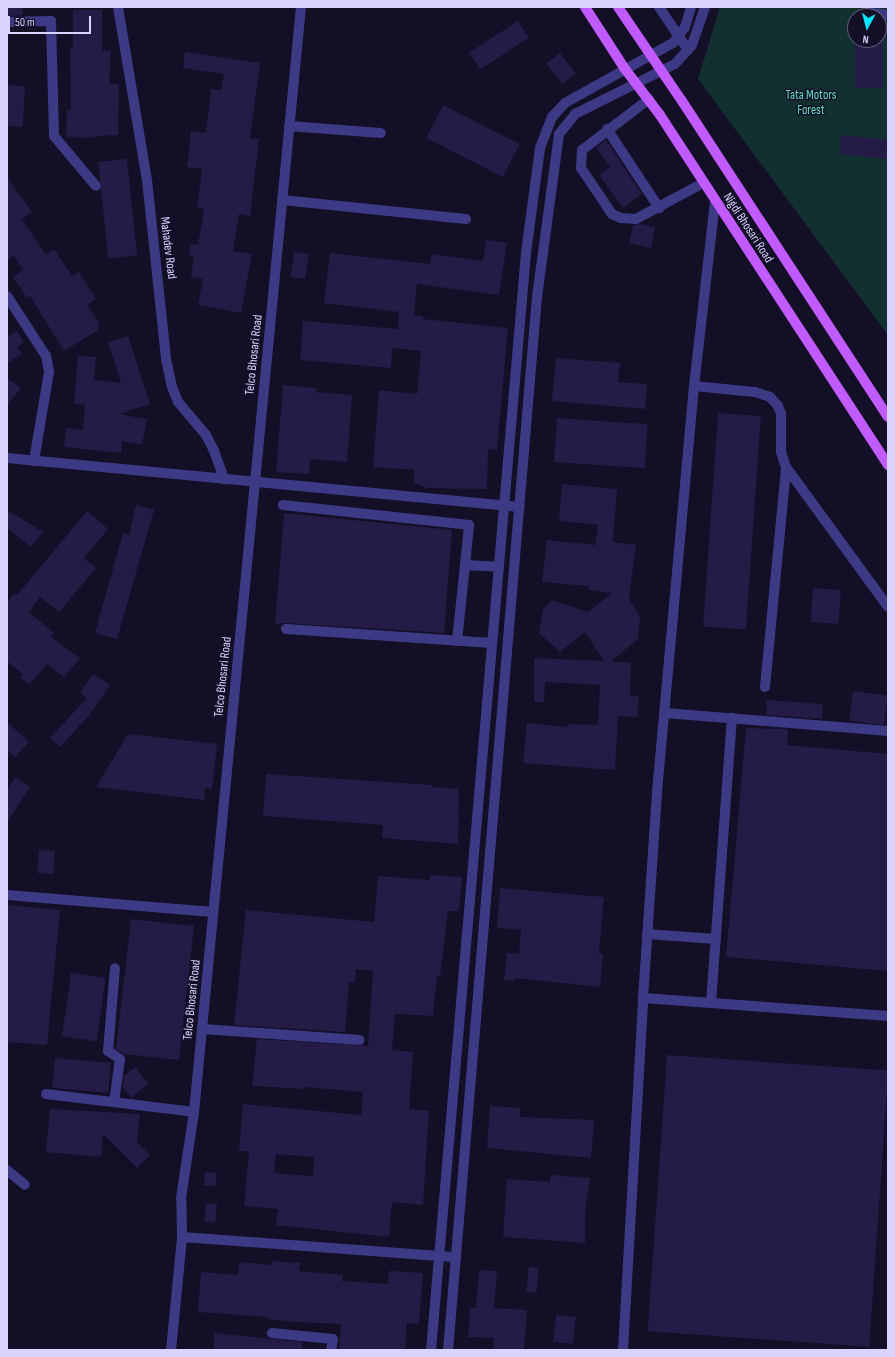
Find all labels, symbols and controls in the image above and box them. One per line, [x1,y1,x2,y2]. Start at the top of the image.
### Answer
scale bar [10,8,93,34]
north arrow [847,8,887,48]
text: 50 m [15,15,35,30]
text: N [862,33,869,46]
park label: Tata Motors Forest [786,88,836,119]
street label: Nigdi Bhosari Road [720,190,776,266]
street label: Mahadev Road [156,216,180,280]
street label: Telco Bhosari Road [242,314,266,396]
street label: Telco Bhosari Road [211,636,235,718]
street label: Telco Bhosari Road [180,959,204,1041]

